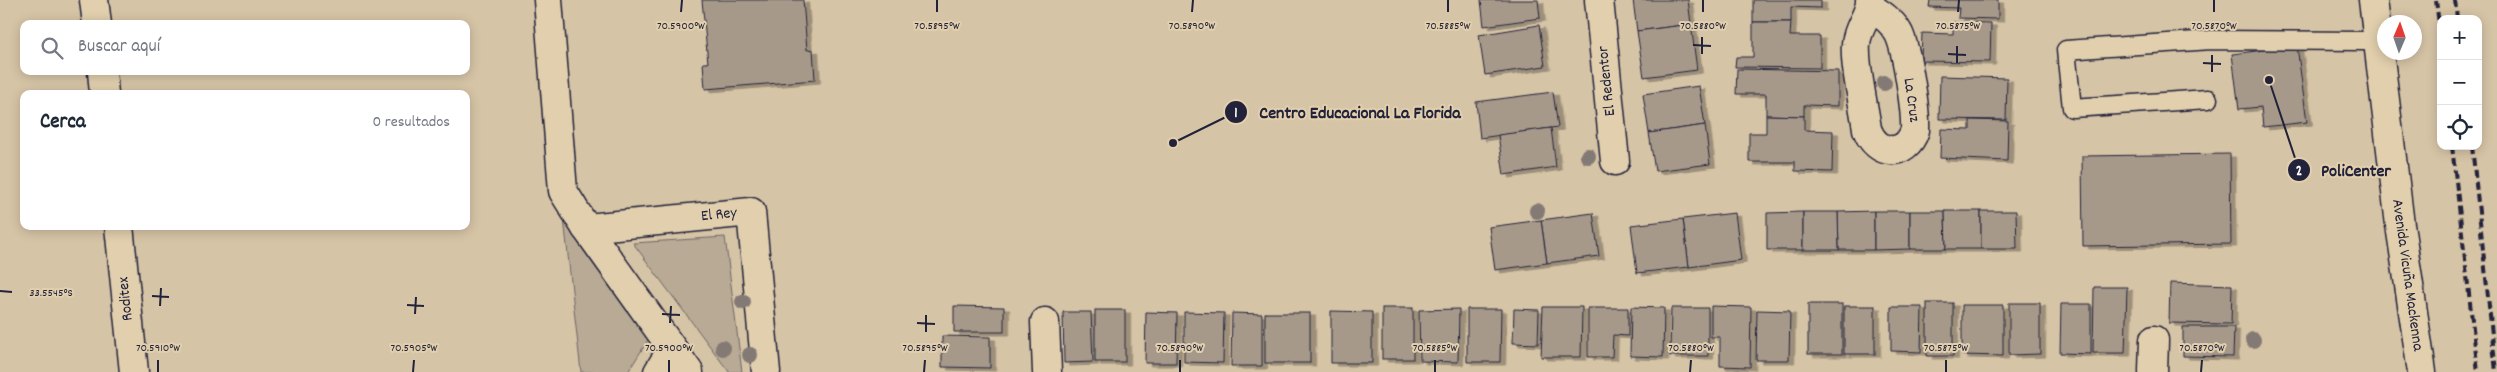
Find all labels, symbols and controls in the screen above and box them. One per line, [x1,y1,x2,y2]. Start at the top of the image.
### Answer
north arrow [2377,15,2422,60]
map controls [2437,15,2482,150]
button: + [2437,15,2482,60]
text: 70.5900°W [657,18,705,35]
text: 70.5895°W [914,18,960,35]
text: 70.5890°W [1169,18,1215,35]
text: 70.5885°W [1426,18,1470,35]
text: 70.5880°W [1680,18,1726,35]
text: 70.5875°W [1936,18,1980,35]
text: 70.5870°W [2191,18,2237,35]
search box [20,20,470,75]
icon: search [38,34,66,62]
text: Buscar aquí [78,34,160,61]
street label: El Redentor [1592,45,1622,117]
button: − [2437,60,2482,105]
street label: La Cruz [1897,76,1925,124]
callout: Centro Educacional La Florida [1224,95,1470,128]
text: Centro Educacional La Florida [1259,102,1461,127]
text: 1 [1234,103,1238,125]
button: locate [2437,105,2482,150]
text: Cerca [40,108,86,138]
text: 0 resultados [372,111,450,134]
callout: PoliCenter [2286,154,2401,187]
text: PoliCenter [2321,160,2391,185]
text: 2 [2296,161,2302,183]
street label: Avenida Vicuña Mackenna [2385,198,2429,353]
street label: El Rey [700,202,739,228]
street label: Roditex [112,276,140,322]
text: 33.5545°S [29,285,73,302]
text: 70.5910°W [136,340,180,357]
text: 70.5905°W [390,340,438,357]
text: 70.5900°W [645,340,693,357]
text: 70.5895°W [902,340,948,357]
text: 70.5890°W [1157,340,1203,357]
text: 70.5885°W [1413,340,1457,357]
text: 70.5880°W [1668,340,1714,357]
text: 70.5875°W [1924,340,1968,357]
text: 70.5870°W [2179,340,2225,357]

